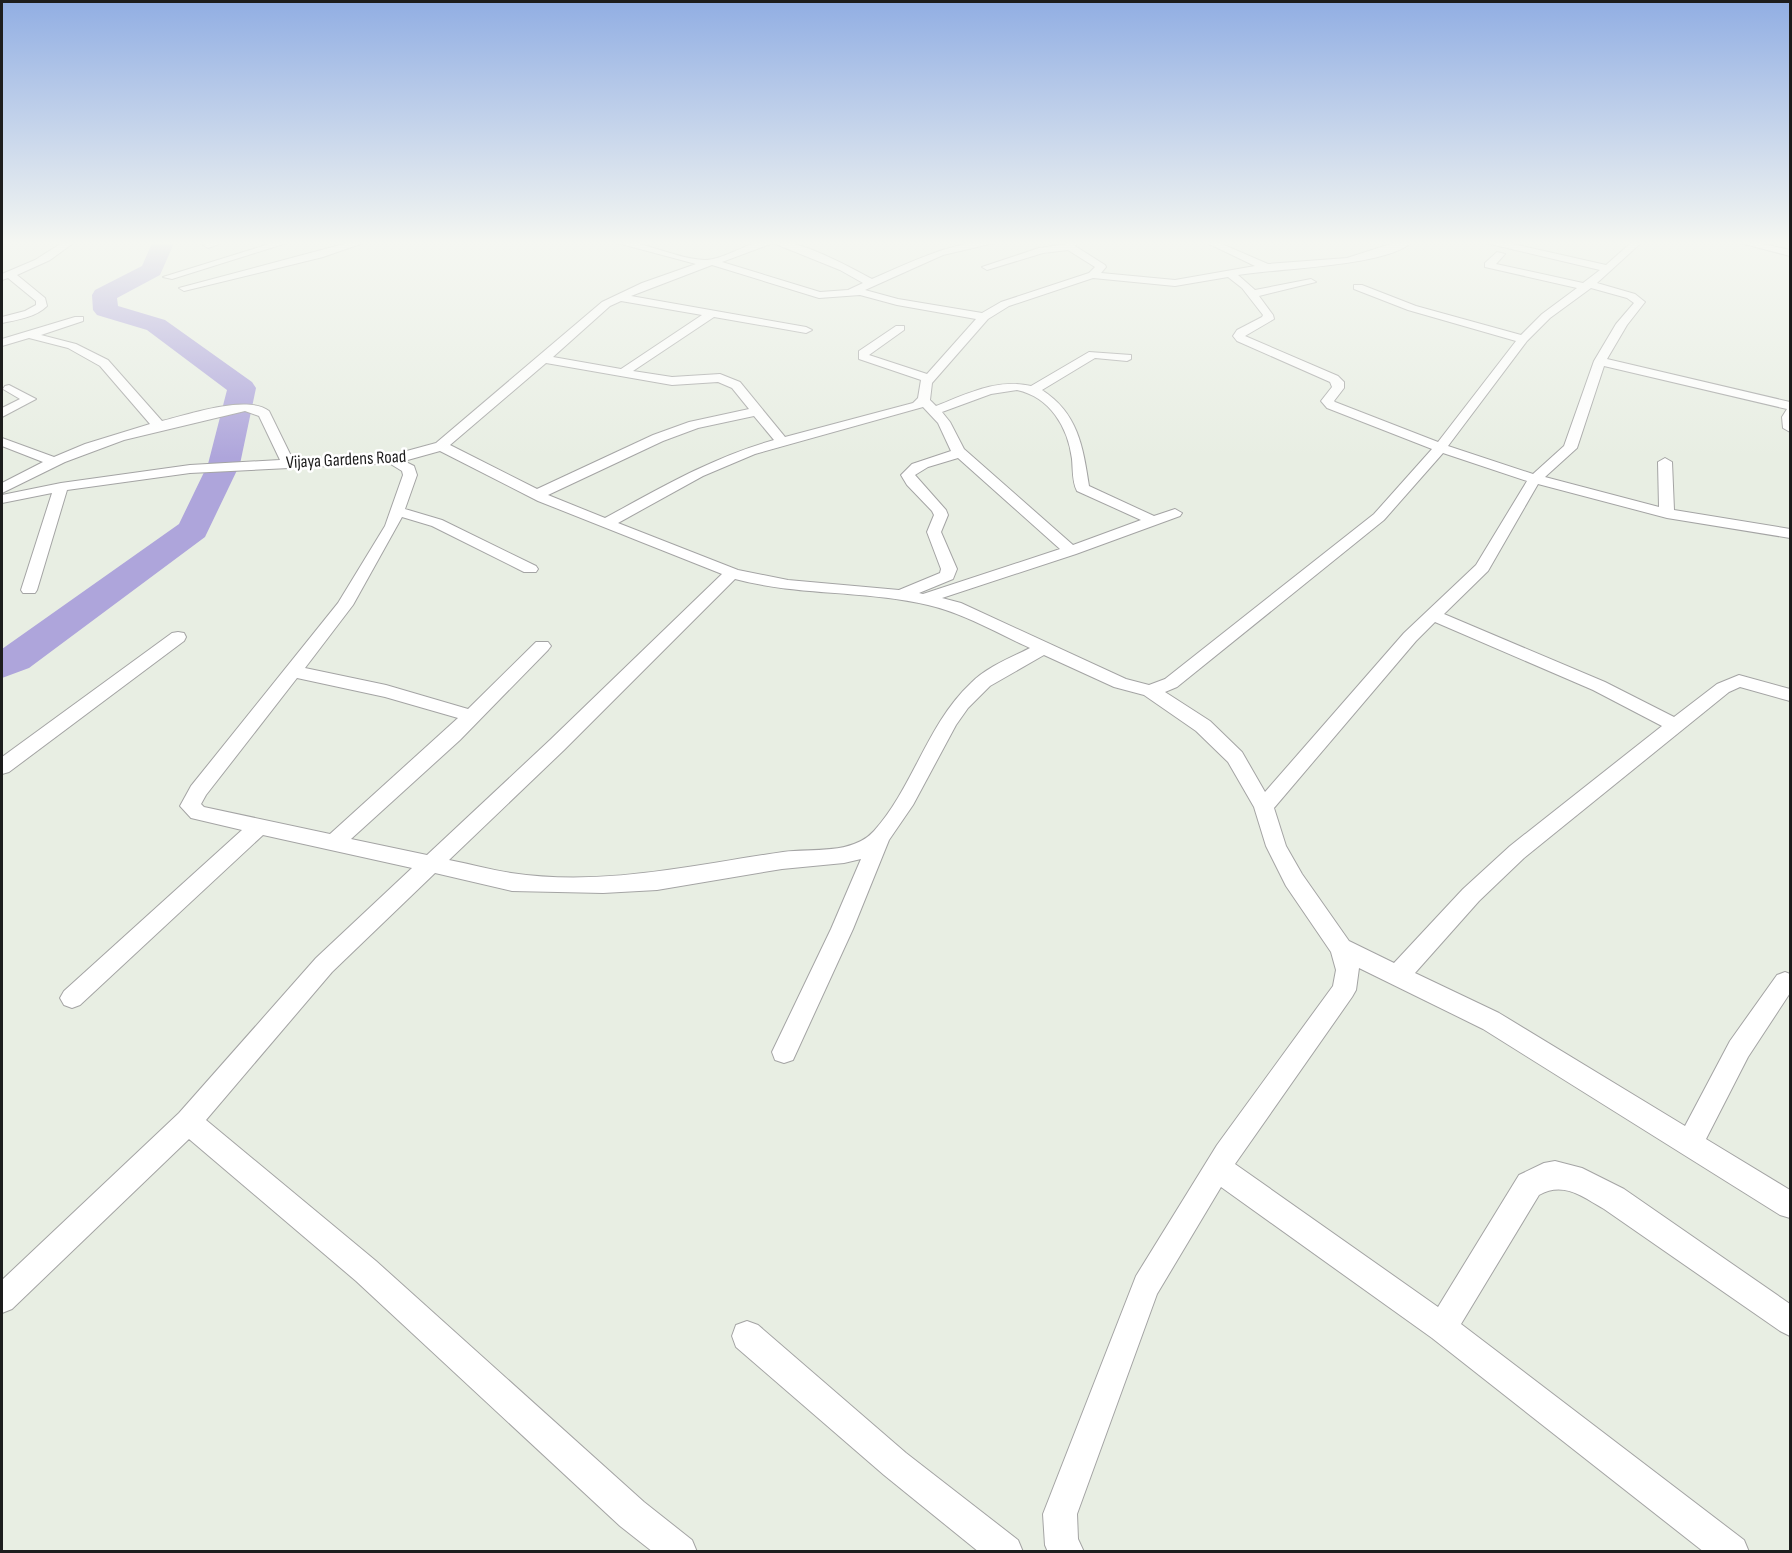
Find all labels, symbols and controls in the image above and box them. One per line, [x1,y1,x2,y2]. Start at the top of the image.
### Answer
street label: Vijaya Gardens Road [285,446,407,473]

